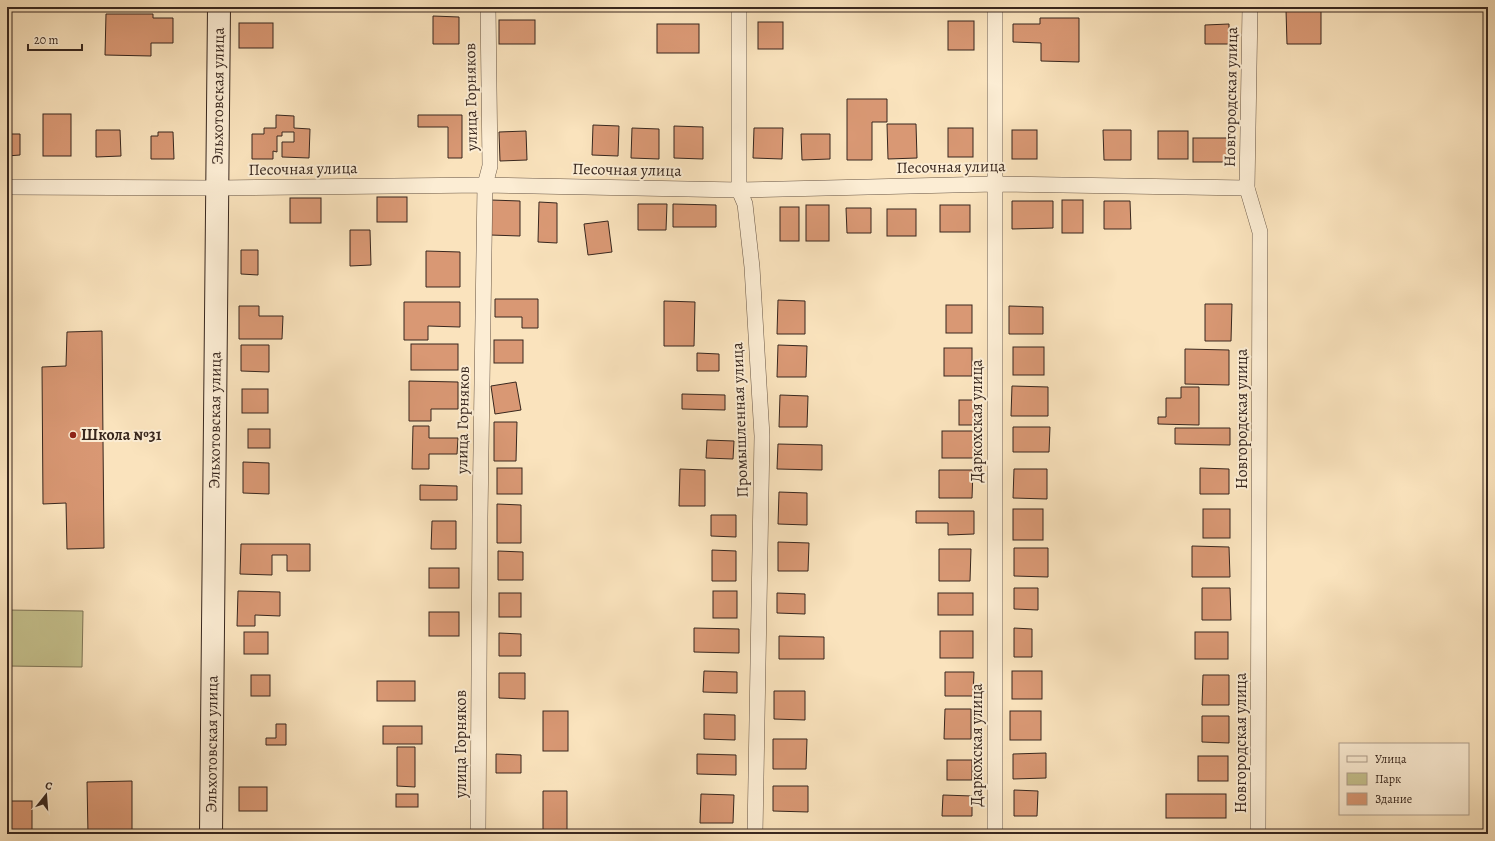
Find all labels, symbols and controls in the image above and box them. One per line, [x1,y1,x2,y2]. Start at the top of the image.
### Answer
scale bar [28,26,82,52]
street label: Новгородская улица [1219,26,1243,167]
street label: Эльхотовская улица [206,27,230,165]
text: 20 m [34,32,58,48]
street label: улица Горняков [459,43,483,152]
street label: Песочная улица [896,155,1006,179]
street label: Песочная улица [248,157,358,181]
street label: Песочная улица [572,158,682,182]
street label: Промышленная улица [726,341,754,498]
street label: Новгородская улица [1231,348,1253,489]
street label: Эльхотовская улица [203,351,227,489]
street label: Даркохская улица [966,359,988,483]
street label: улица Горняков [451,366,475,475]
place label: Школа №31 [81,424,162,446]
marker: Школа №31 [68,430,78,440]
street label: Новгородская улица [1230,672,1252,813]
street label: Эльхотовская улица [200,675,224,813]
street label: Даркохская улица [966,683,988,807]
street label: улица Горняков [450,690,472,799]
legend [1339,743,1469,815]
text: Улица [1375,751,1407,767]
text: Парк [1375,771,1401,787]
north arrow [26,775,66,815]
text: С [43,778,54,794]
text: Здание [1375,791,1412,807]

